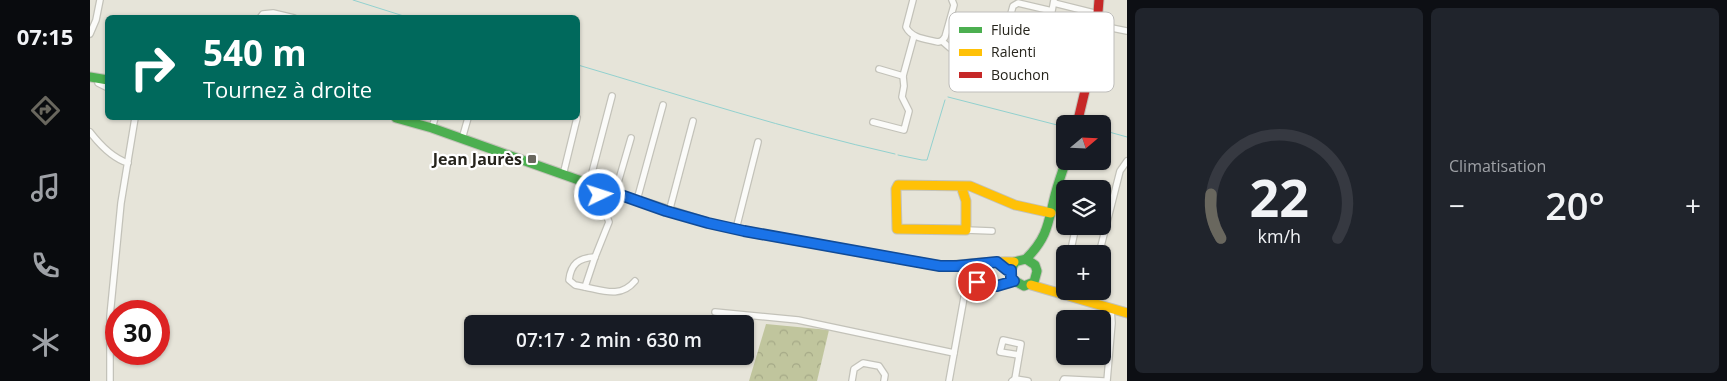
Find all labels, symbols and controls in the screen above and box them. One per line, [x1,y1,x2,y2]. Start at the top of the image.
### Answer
legend [949,12,1114,92]
text: Fluide [991,20,1030,39]
text: 07:15 [17,21,73,51]
text: 540 m [203,29,307,76]
icon: right [120,35,185,100]
text: Ralenti [991,42,1036,61]
text: Bouchon [991,65,1049,84]
text: Tournez à droite [203,74,372,104]
icon: directions [28,93,63,128]
north arrow [1056,115,1111,170]
map controls [1056,115,1111,365]
place label: Jean Jaurès [431,148,522,170]
marker: Jean Jaurès [526,153,538,165]
text: Climatisation [1449,155,1546,177]
text: 22 [1249,161,1309,232]
position arrow [573,168,625,220]
icon: music [28,170,63,205]
text: 20° [1545,179,1605,231]
button: layers [1056,180,1111,235]
text: − [1449,186,1465,224]
text: + [1685,186,1701,224]
text: km/h [1257,224,1301,248]
button: + [1056,245,1111,300]
icon: phone [28,248,63,283]
pin [956,261,998,303]
icon: arrive [963,268,991,296]
speed limit sign: 30 [105,300,170,365]
button: − [1056,310,1111,365]
icon: climate [28,325,63,360]
text: 07:17 · 2 min · 630 m [516,327,702,353]

